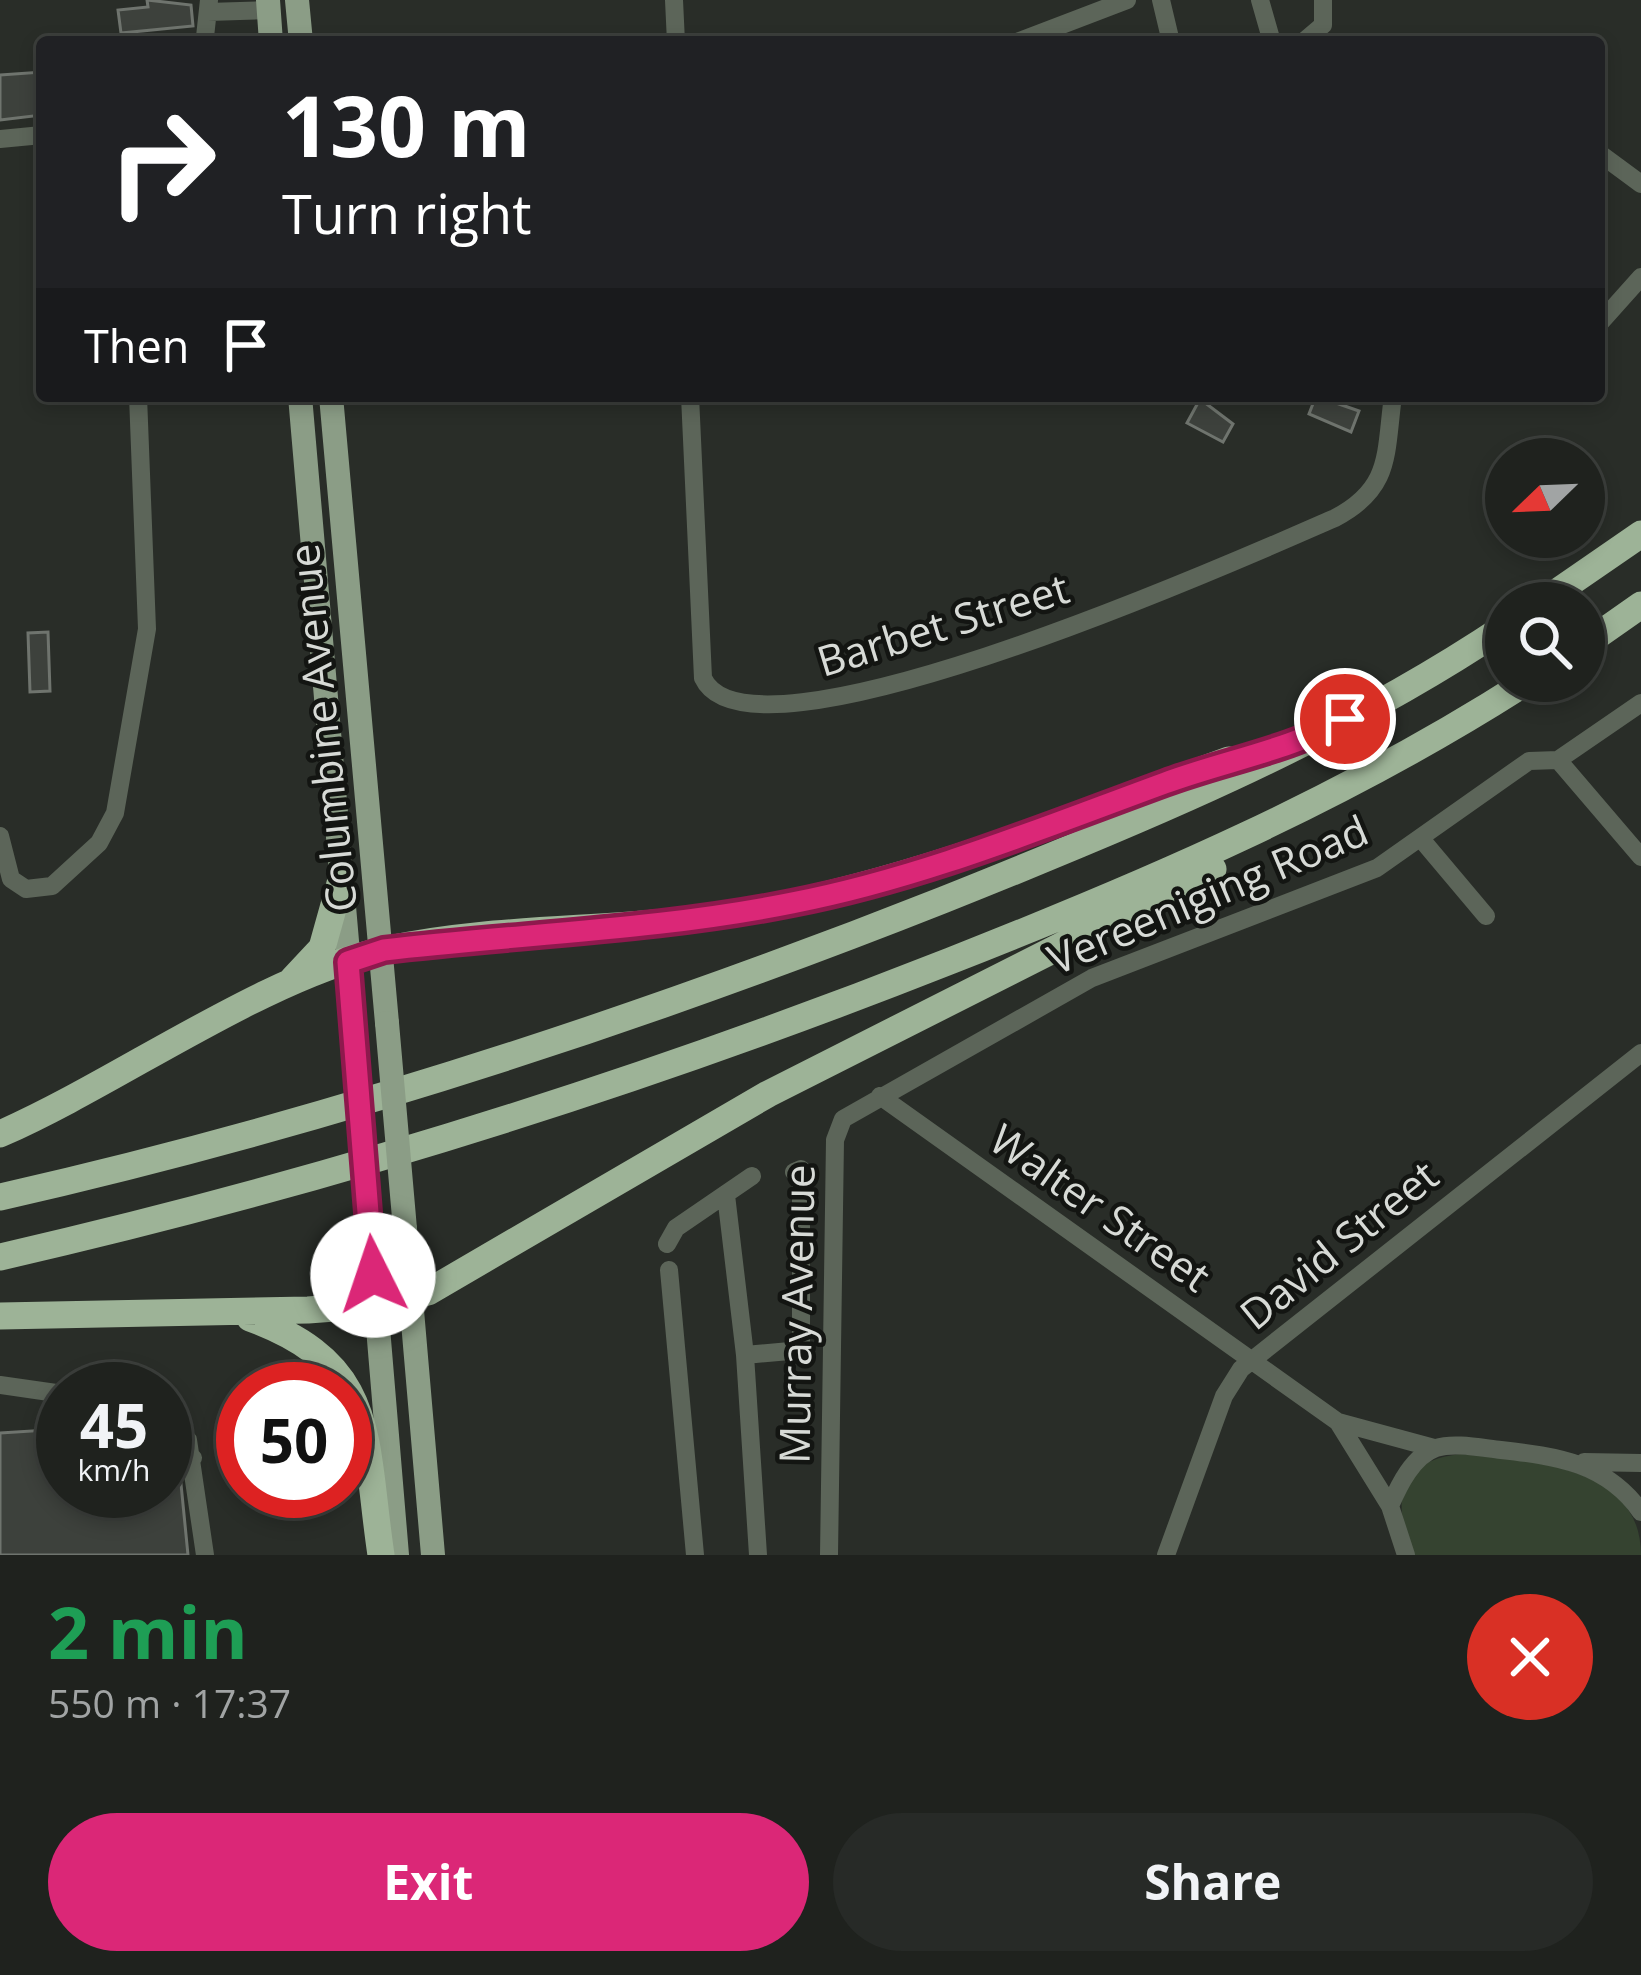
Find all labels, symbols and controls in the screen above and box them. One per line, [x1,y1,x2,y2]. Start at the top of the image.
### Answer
text: 130 m [282,67,530,182]
icon: right [84,84,240,240]
text: Turn right [282,176,531,250]
icon: arrive [213,312,279,378]
text: Then [84,315,189,376]
north arrow [1485,438,1605,558]
map controls [1485,438,1605,702]
street label: Columbine Avenue [274,541,369,915]
street label: Barbet Street [810,558,1075,689]
button: search [1485,582,1605,702]
pin [1294,668,1396,770]
icon: arrive [1312,686,1378,752]
street label: Vereeniging Road [1039,800,1376,987]
street label: Walter Street [979,1110,1222,1304]
street label: David Street [1227,1146,1449,1341]
street label: Murray Avenue [764,1164,827,1464]
position arrow [310,1212,436,1338]
speed limit sign: 50 [216,1362,372,1518]
text: 45 [80,1384,148,1466]
text: km/h [78,1449,150,1490]
text: 2 min [48,1582,248,1680]
button: close [1467,1594,1593,1720]
text: 550 m · 17:37 [48,1676,291,1729]
button: Exit [48,1813,809,1951]
button: Share [833,1813,1593,1951]

